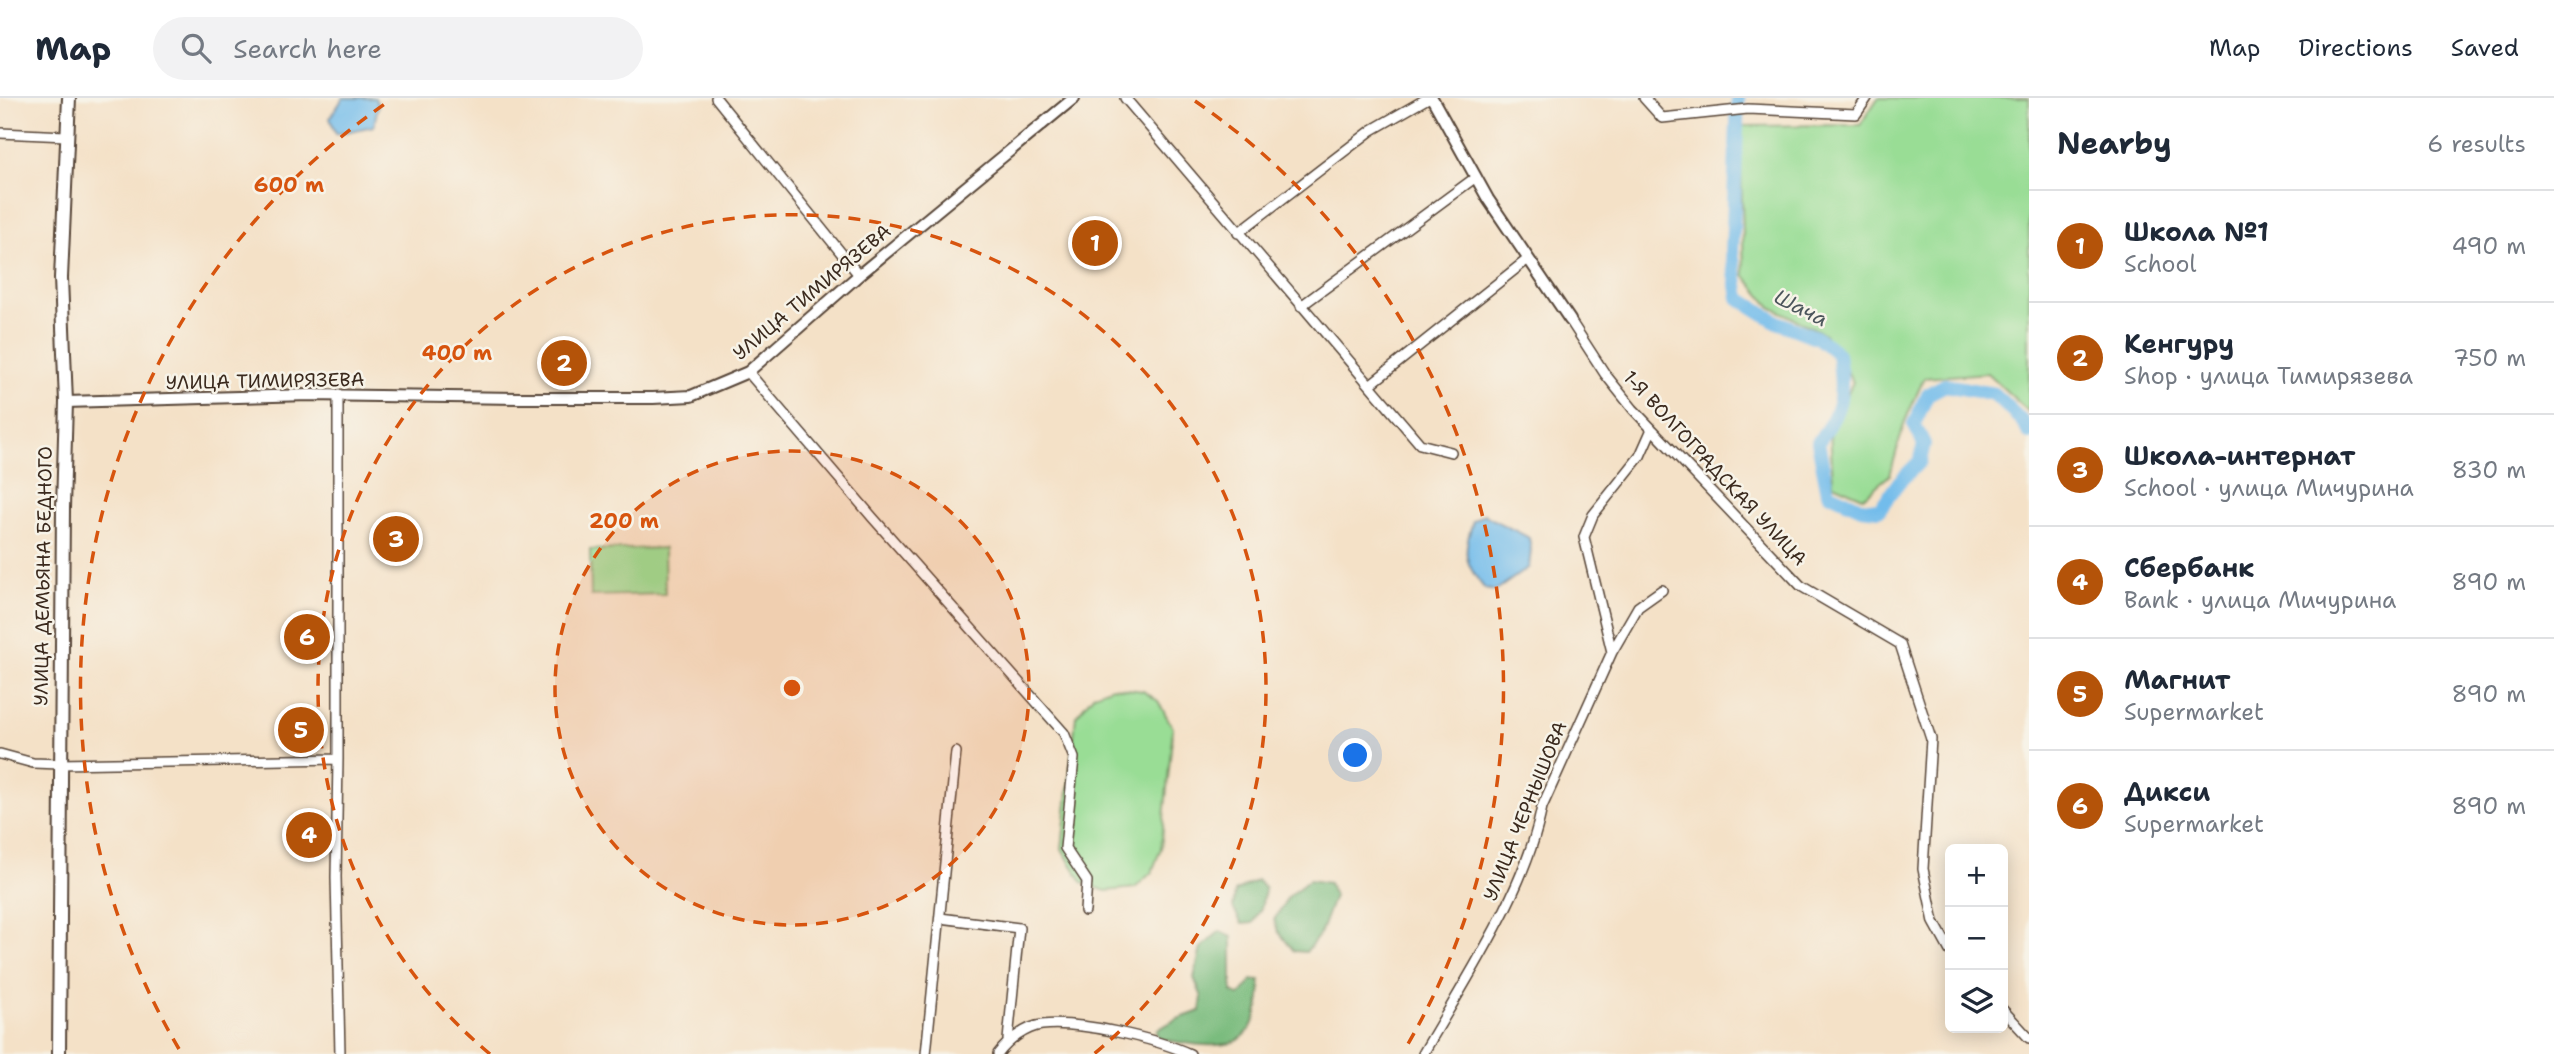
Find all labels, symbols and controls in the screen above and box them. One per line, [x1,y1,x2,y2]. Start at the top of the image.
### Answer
search box [153,17,643,80]
text: Map [35,26,111,71]
icon: search [177,29,215,67]
text: Search here [233,31,382,66]
text: Map [2209,32,2260,64]
text: Directions [2298,32,2413,64]
text: Saved [2451,32,2519,64]
text: Nearby [2057,123,2172,164]
text: 6 results [2427,129,2526,159]
text: 600 m [254,171,324,199]
text: Школа №1 [2124,214,2269,249]
pin: 1 [1072,217,1118,269]
street label: УЛИЦА ТИМИРЯЗЕВА [728,218,896,365]
text: 1 [2075,231,2085,261]
text: 490 m [2451,231,2526,261]
text: School [2124,249,2196,279]
water label: Шача [1769,283,1833,333]
text: Кенгуру [2124,326,2234,361]
pin: 2 [541,337,587,389]
text: 400 m [422,339,492,367]
text: 2 [2072,343,2088,373]
text: 750 m [2453,343,2526,373]
text: Shop · улица Тимирязева [2124,361,2413,391]
street label: 1-Я ВОЛГОГРАДСКАЯ УЛИЦА [1618,365,1812,571]
street label: УЛИЦА ТИМИРЯЗЕВА [165,367,365,395]
text: Школа-интернат [2124,438,2355,473]
street label: УЛИЦА ДЕМЬЯНА БЕДНОГО [28,446,58,706]
text: 3 [2072,455,2088,485]
text: 830 m [2452,455,2526,485]
text: School · улица Мичурина [2124,473,2414,503]
text: 200 m [589,507,659,535]
pin: 3 [373,513,419,565]
text: Сбербанк [2124,550,2254,585]
text: 4 [2072,567,2088,597]
text: 890 m [2452,567,2526,597]
text: Bank · улица Мичурина [2124,585,2396,615]
pin: 6 [284,611,330,663]
text: Магнит [2124,662,2230,697]
centre of rings [780,676,804,700]
text: 5 [2073,679,2087,709]
text: 890 m [2452,679,2526,709]
text: Supermarket [2124,697,2264,727]
pin: 5 [278,704,324,756]
street label: УЛИЦА ЧЕРНЫШОВА [1478,717,1573,905]
your location [1338,738,1372,772]
text: Дикси [2124,774,2210,809]
text: 6 [2072,791,2088,821]
text: 890 m [2452,791,2526,821]
pin: 4 [286,809,332,861]
text: Supermarket [2124,809,2264,839]
map controls [1945,844,2008,1033]
button: + [1945,844,2008,907]
button: − [1945,907,2008,970]
button: layers [1945,970,2008,1033]

